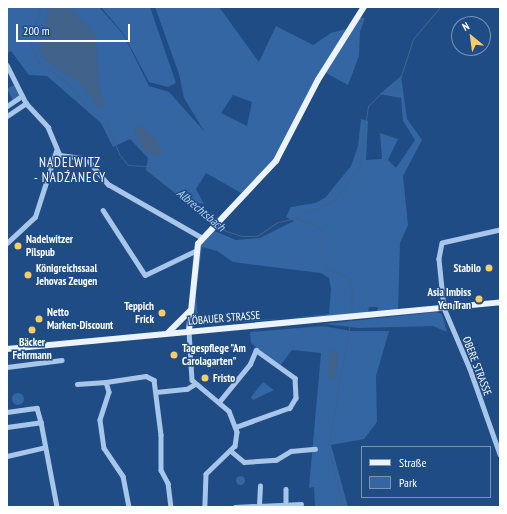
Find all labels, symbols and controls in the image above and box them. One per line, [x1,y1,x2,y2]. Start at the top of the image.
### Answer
scale bar [18,16,132,42]
north arrow [451,16,491,56]
text: N [460,19,472,34]
text: 200 m [23,23,50,38]
district label: NADELWITZ - NADŹANECY [34,156,106,187]
water label: Albrechtsbach [174,186,228,234]
place label: Nadelwitzer Pilspub [26,233,73,259]
marker: Nadelwitzer Pilspub [13,241,23,251]
place label: Stabilo [454,261,481,275]
place label: Königreichssaal Jehovas Zeugen [36,262,97,288]
marker: Stabilo [484,263,494,273]
marker: Königreichssaal Jehovas Zeugen [23,270,33,280]
place label: Asia Imbiss Yen Tran [427,286,471,312]
marker: Asia Imbiss Yen Tran [474,294,484,304]
place label: Teppich Frick [124,300,154,326]
place label: Netto Marken-Discount [47,306,113,332]
marker: Teppich Frick [157,308,167,318]
street label: LÖBAUER STRASSE [187,308,261,328]
marker: Netto Marken-Discount [34,314,44,324]
marker: Bäcker Fehrmann [27,325,37,335]
street label: OBERE STRASSE [460,335,494,397]
place label: Bäcker Fehrmann [12,336,52,362]
place label: Tagespflege "Am Carolagarten" [182,342,247,368]
marker: Tagespflege "Am Carolagarten" [169,350,179,360]
place label: Fristo [213,371,235,385]
marker: Fristo [200,373,210,383]
legend [361,446,491,498]
text: Straße [399,455,426,470]
text: Park [399,475,417,490]

